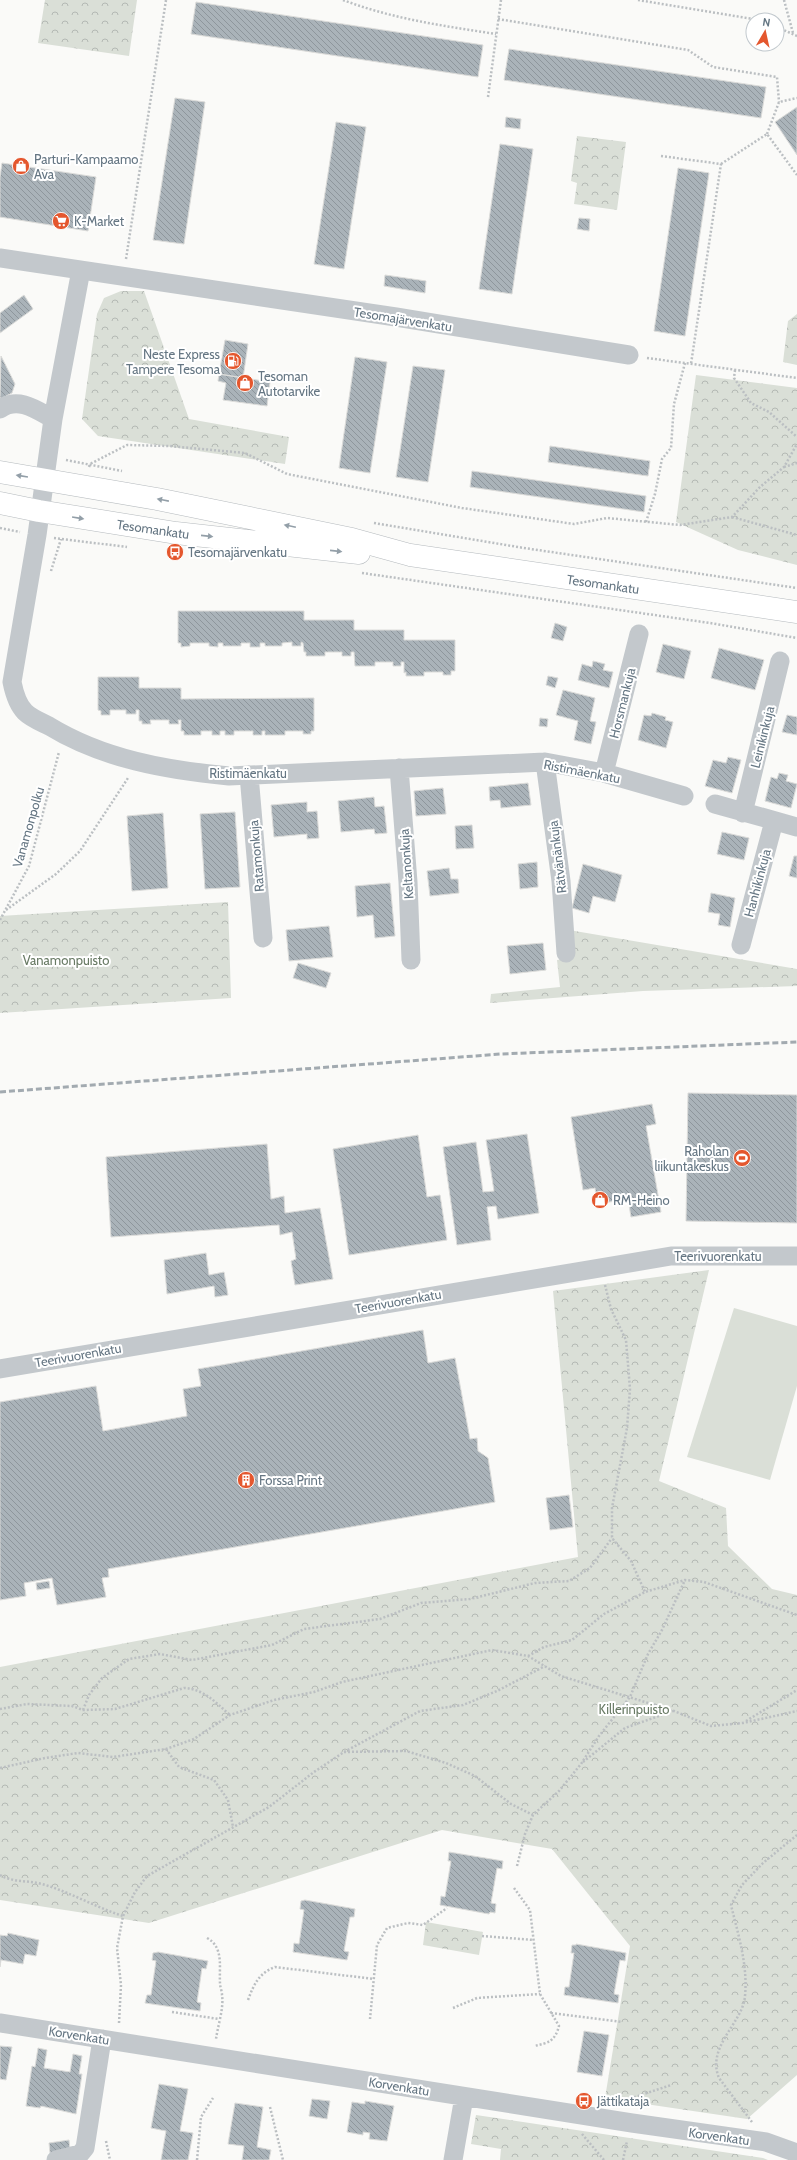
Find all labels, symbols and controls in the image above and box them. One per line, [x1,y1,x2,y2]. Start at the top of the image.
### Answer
north arrow [745,12,785,52]
text: N [762,15,772,30]
place label: Parturi-Kampaamo Ava [34,151,138,182]
shop icon: Parturi-Kampaamo Ava [11,156,31,176]
supermarket icon: K-Market [51,211,71,231]
place label: K-Market [74,213,125,229]
street label: Tesomajärvenkatu [353,303,453,336]
place label: Neste Express Tampere Tesoma [126,346,221,377]
fuel station icon: Neste Express Tampere Tesoma [223,351,243,371]
place label: Tesoman Autotarvike [258,368,320,399]
shop icon: Tesoman Autotarvike [235,373,255,393]
one-way arrow [16,472,28,478]
one-way arrow [157,497,169,503]
one-way arrow [72,515,84,521]
street label: Tesomankatu [116,516,190,542]
one-way arrow [284,523,296,529]
one-way arrow [201,533,213,540]
bus stop icon: Tesomajärvenkatu [165,542,185,562]
place label: Tesomajärvenkatu [188,544,287,561]
one-way arrow [330,547,342,554]
street label: Tesomankatu [566,571,640,597]
street label: Horsmankuja [606,665,640,740]
street label: Leinikinkuja [747,704,779,770]
street label: Ristimäenkatu [542,756,622,786]
street label: Ristimäenkatu [209,765,287,781]
street label: Vanamonpolku [9,785,47,869]
street label: Ratamonkuja [245,819,268,893]
street label: Rätvänänkuja [545,819,570,894]
street label: Keltanonkuja [396,827,417,900]
street label: Hanhikinkuja [740,846,775,919]
park label: Vanamonpuisto [23,952,109,968]
place label: Raholan liikuntakeskus [654,1143,730,1174]
sports icon: Raholan liikuntakeskus [732,1148,752,1168]
shop icon: RM-Heino [590,1190,610,1210]
place label: RM-Heino [613,1192,670,1208]
street label: Teerivuorenkatu [674,1248,762,1264]
street label: Teerivuorenkatu [354,1286,443,1316]
street label: Teerivuorenkatu [34,1340,123,1370]
building icon: Forssa Print [236,1470,256,1490]
place label: Forssa Print [259,1472,323,1488]
park label: Killerinpuisto [599,1701,669,1717]
street label: Korvenkatu [47,2022,111,2048]
street label: Korvenkatu [367,2073,431,2099]
bus stop icon: Jättikataja [574,2091,594,2111]
place label: Jättikataja [596,2093,650,2110]
street label: Korvenkatu [687,2124,751,2148]

